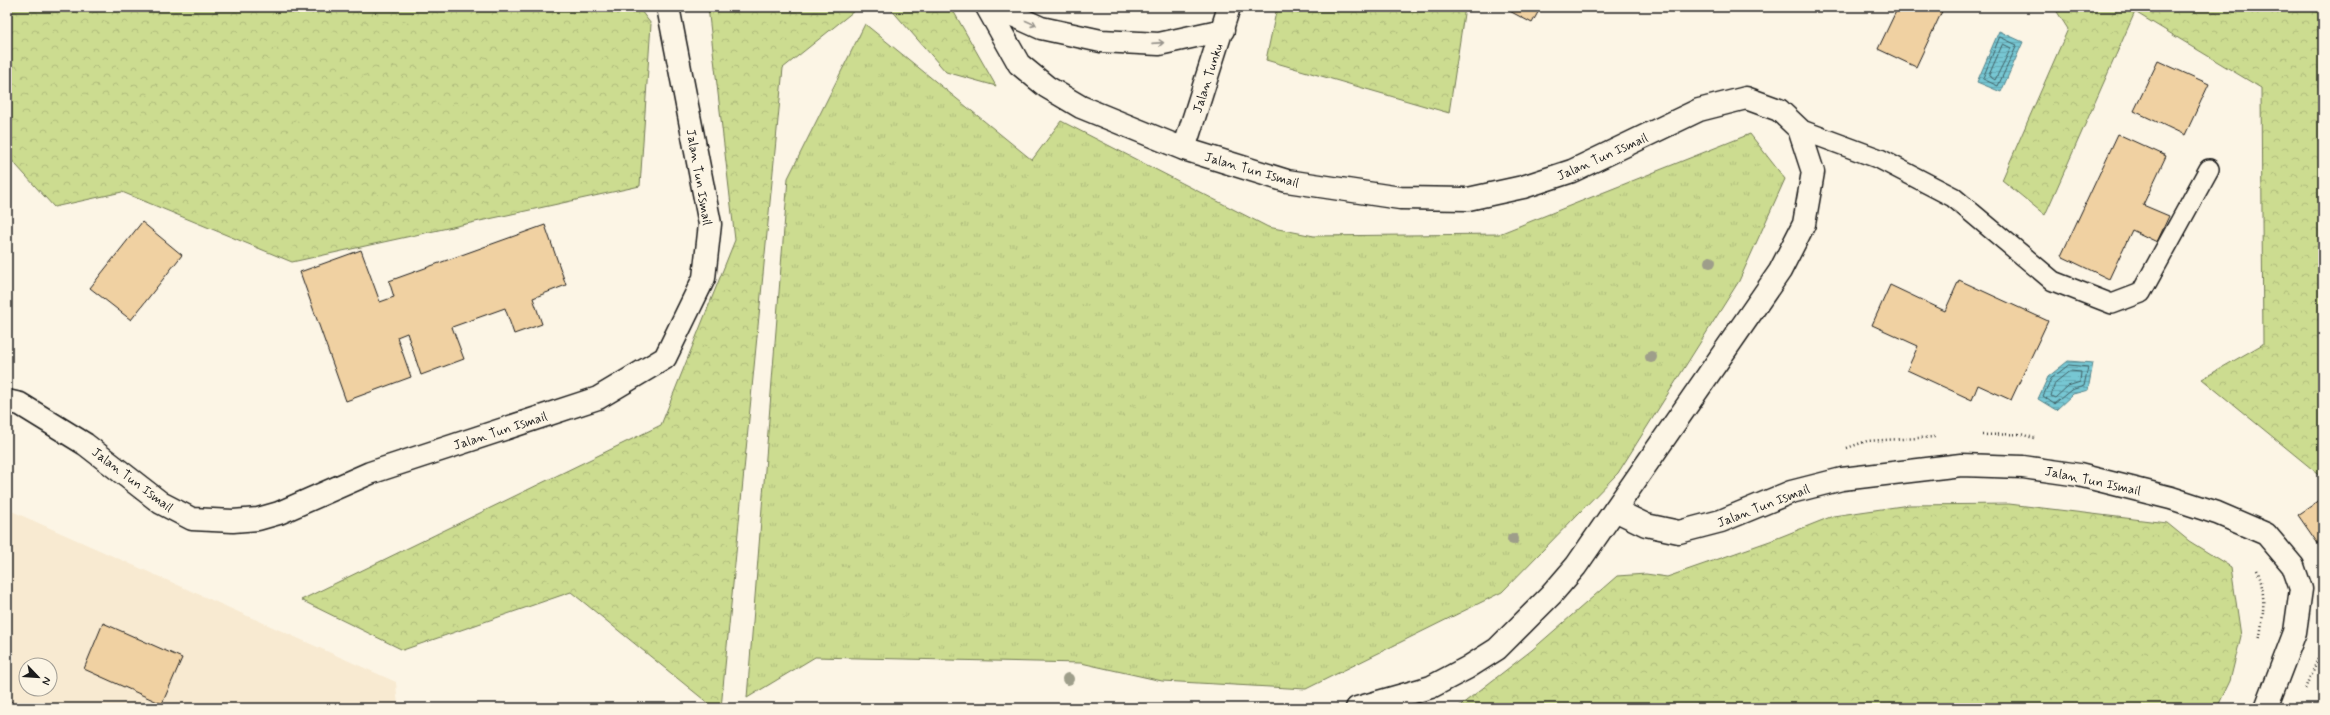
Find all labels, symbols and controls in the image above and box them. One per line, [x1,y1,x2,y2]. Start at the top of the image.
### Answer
one-way arrow [1024,20,1036,27]
one-way arrow [1151,40,1164,47]
street label: Jalan Tunku [1189,41,1228,115]
street label: Jalan Tun Ismail [682,128,715,227]
street label: Jalan Tun Ismail [1555,130,1651,185]
street label: Jalan Tun Ismail [1202,149,1301,192]
street label: Jalan Tun Ismail [451,408,550,455]
street label: Jalan Tun Ismail [88,444,176,516]
street label: Jalan Tun Ismail [2043,463,2142,500]
street label: Jalan Tun Ismail [1715,481,1812,532]
north arrow [18,657,58,697]
text: N [38,675,54,687]

